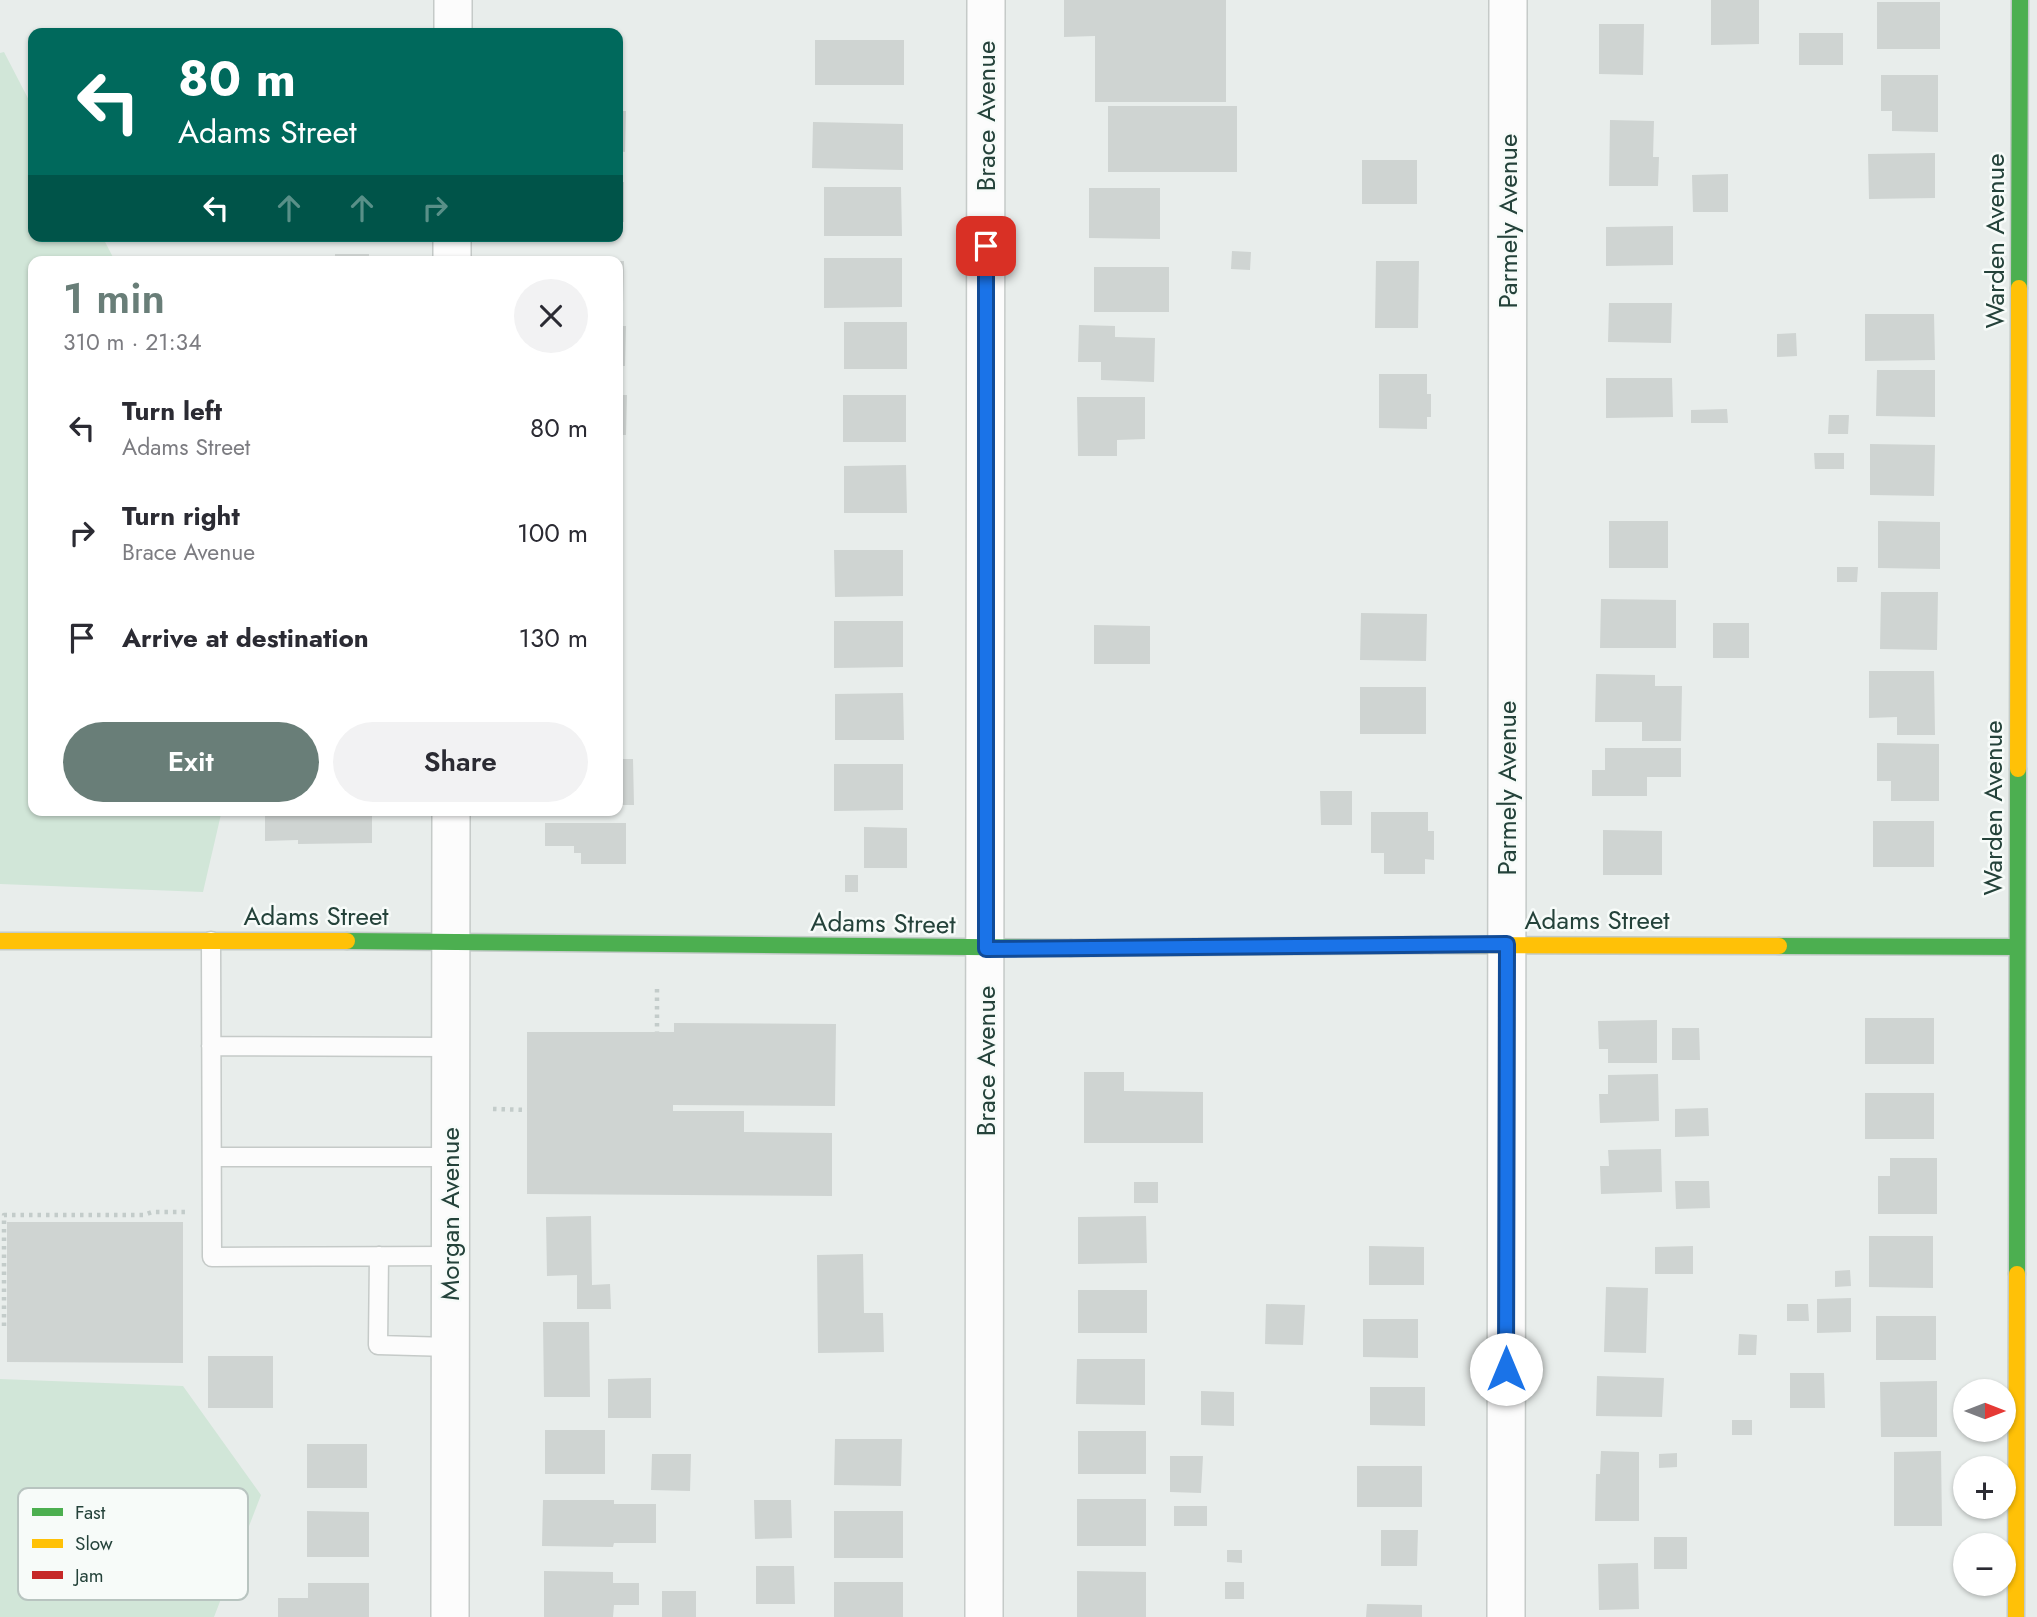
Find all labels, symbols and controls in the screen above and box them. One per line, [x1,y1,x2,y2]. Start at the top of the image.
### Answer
street label: Brace Avenue [967,41,1005,191]
text: 80 m [178,44,296,114]
icon: left [63,56,154,147]
text: Adams Street [178,109,357,155]
street label: Parmely Avenue [1489,134,1527,308]
street label: Warden Avenue [1976,153,2014,329]
icon: left [197,189,235,227]
icon: ahead [270,189,308,227]
icon: ahead [343,189,381,227]
icon: right [416,189,454,227]
pin [956,216,1016,276]
icon: arrive [967,227,1005,265]
text: 1 min [63,268,165,329]
button: close [514,279,588,353]
text: 310 m · 21:34 [63,325,202,359]
text: Turn left [122,392,222,430]
icon: left [63,409,101,447]
text: 80 m [530,409,588,447]
text: Adams Street [122,430,250,464]
text: Turn right [122,497,240,535]
icon: right [63,514,101,552]
text: 100 m [517,514,588,552]
text: Brace Avenue [122,535,255,569]
icon: arrive [63,619,101,657]
text: Arrive at destination [122,619,369,657]
text: 130 m [518,619,588,657]
street label: Parmely Avenue [1488,701,1526,875]
street label: Warden Avenue [1974,720,2012,896]
button: Exit [63,722,319,802]
button: Share [333,722,588,802]
street label: Adams Street [243,897,389,935]
street label: Adams Street [1524,901,1670,939]
street label: Adams Street [810,903,957,943]
street label: Brace Avenue [967,986,1005,1136]
street label: Morgan Avenue [431,1127,469,1301]
position arrow [1469,1332,1543,1406]
north arrow [1953,1379,2016,1442]
map controls [1953,1379,2016,1596]
button: + [1953,1456,2016,1519]
legend [18,1488,248,1600]
text: Fast [75,1499,106,1526]
text: Slow [75,1530,113,1557]
button: − [1953,1533,2016,1596]
text: Jam [72,1562,104,1589]

